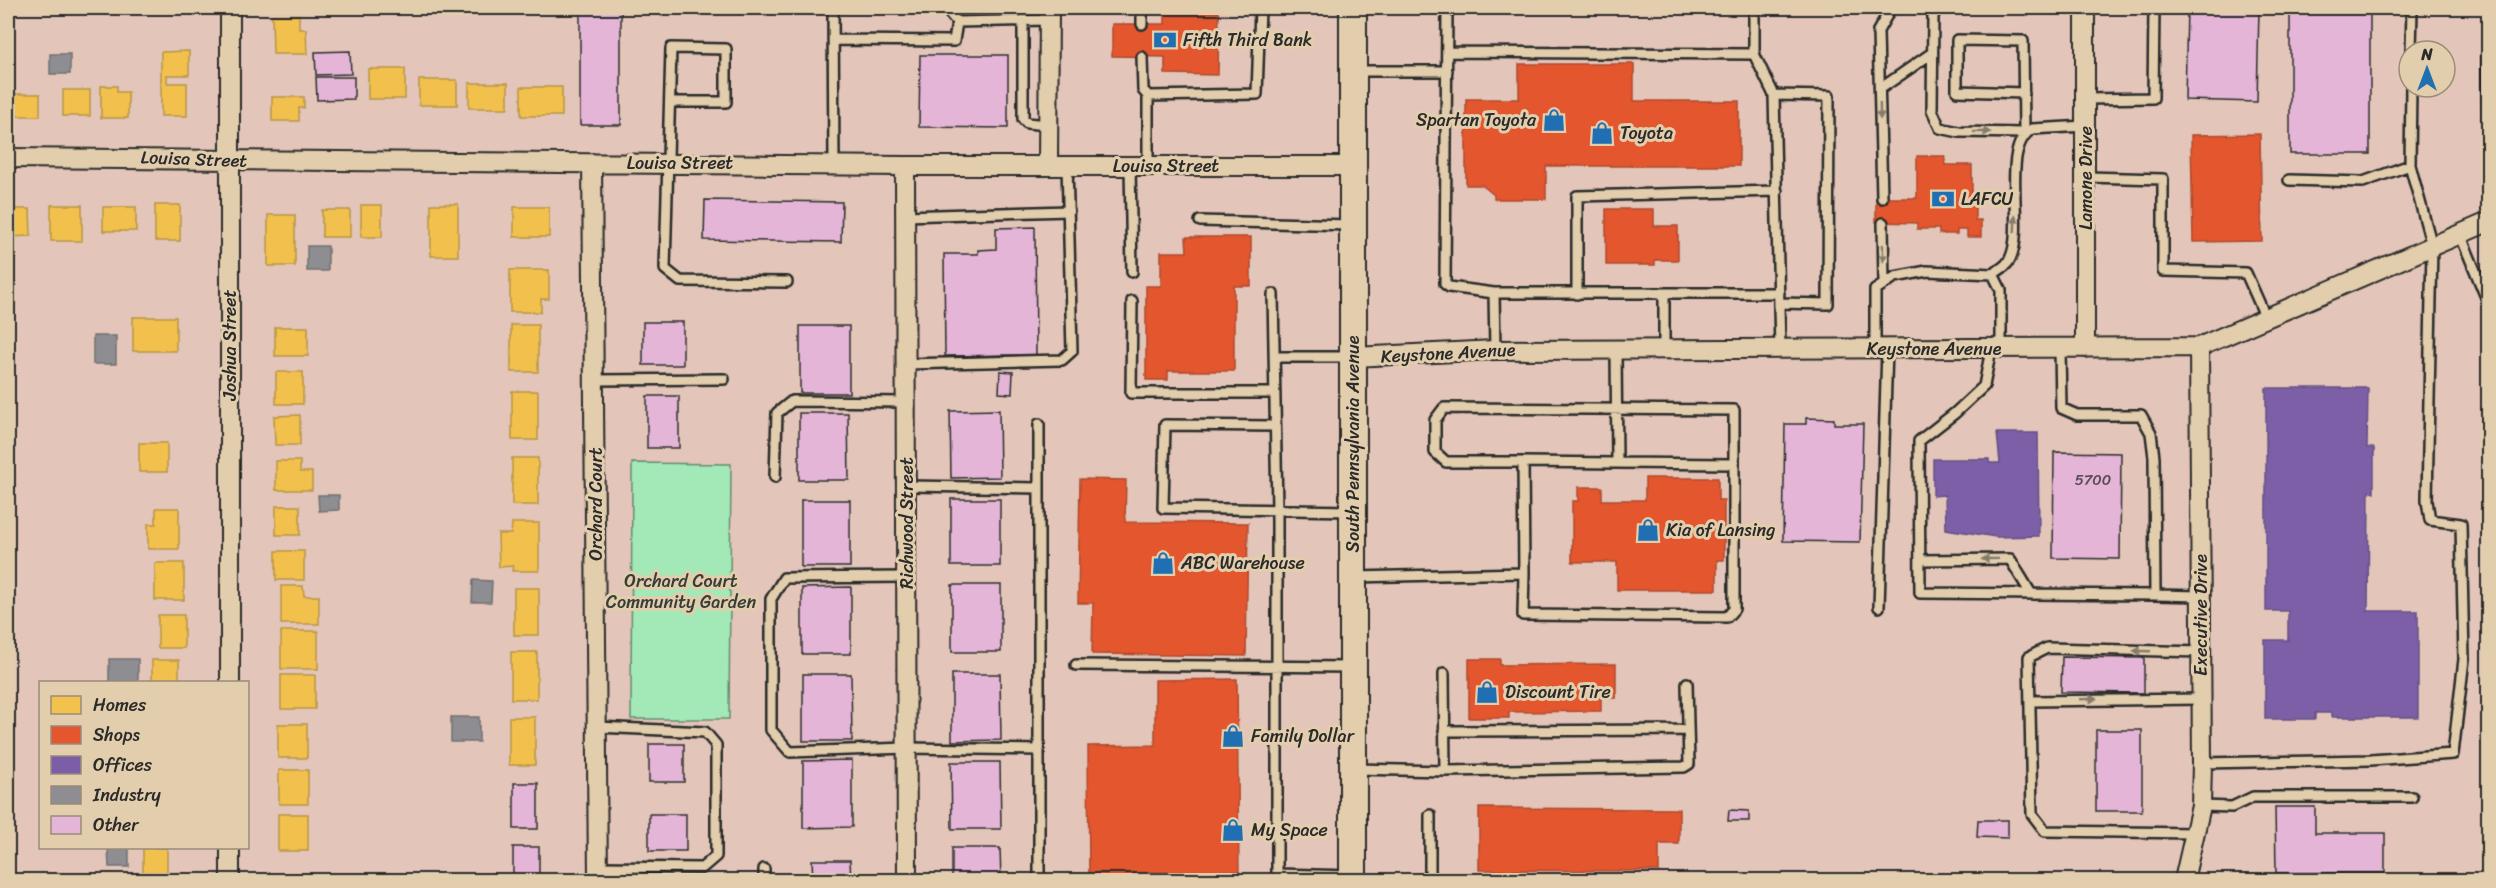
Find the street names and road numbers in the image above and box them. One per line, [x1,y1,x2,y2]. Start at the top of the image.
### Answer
street label: Lamone Drive [2070,126,2102,230]
street label: Louisa Street [140,141,248,177]
street label: Louisa Street [627,147,733,179]
street label: Louisa Street [1113,150,1219,182]
street label: Joshua Street [214,289,246,401]
street label: Keystone Avenue [1380,333,1516,373]
street label: Keystone Avenue [1867,333,2002,365]
street label: South Pennsylvania Avenue [1337,335,1369,552]
street label: Orchard Court [580,447,612,561]
street label: Richwood Street [891,457,923,589]
street label: Executive Drive [2185,554,2217,676]

